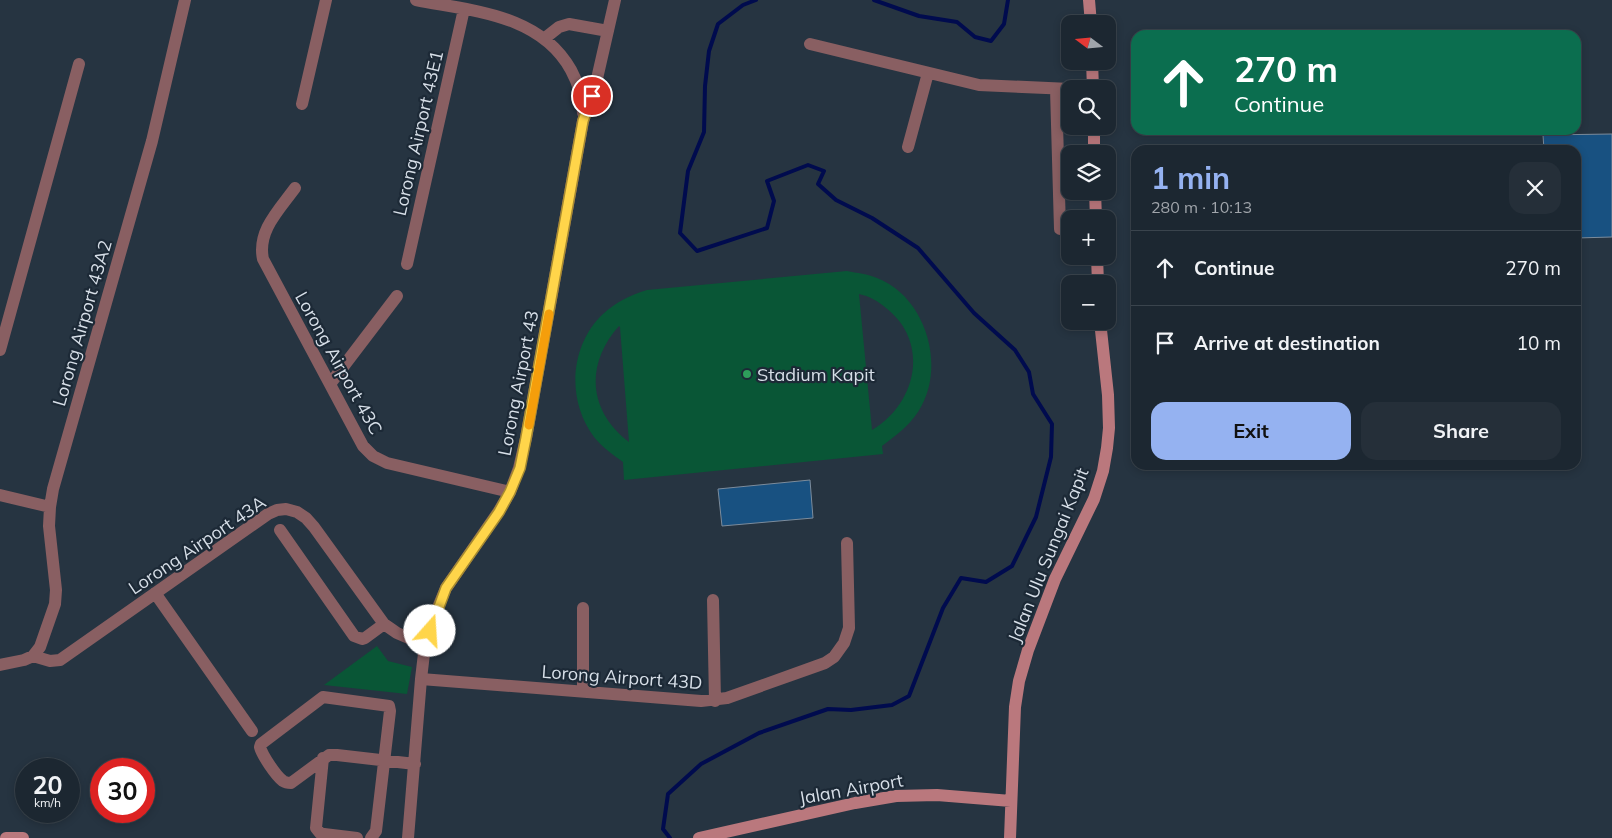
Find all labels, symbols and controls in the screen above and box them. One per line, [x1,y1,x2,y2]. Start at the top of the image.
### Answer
north arrow [1061,15,1116,70]
map controls [1061,15,1116,330]
text: 270 m [1234,47,1338,91]
street label: Lorong Airport 43E1 [388,48,448,218]
icon: ahead [1151,50,1216,115]
pin [571,75,613,117]
button: search [1061,80,1116,135]
icon: arrive [578,82,606,110]
text: Continue [1234,90,1324,118]
button: layers [1061,145,1116,200]
text: 1 min [1151,159,1230,197]
button: close [1509,162,1561,214]
text: 280 m · 10:13 [1151,197,1252,217]
button: + [1061,210,1116,265]
street label: Lorong Airport 43A2 [47,237,117,409]
icon: ahead [1151,254,1179,282]
text: Continue [1194,256,1274,280]
text: 270 m [1505,256,1561,280]
button: − [1061,275,1116,330]
street label: Lorong Airport 43C [290,288,388,438]
street label: Lorong Airport 43 [493,308,543,458]
icon: arrive [1151,329,1179,357]
text: Arrive at destination [1194,331,1380,355]
text: 10 m [1517,331,1561,355]
place label: Stadium Kapit [757,363,875,386]
marker: Stadium Kapit [741,368,753,380]
button: Exit [1151,402,1351,460]
button: Share [1361,402,1561,460]
street label: Jalan Ulu Sungai Kapit [1003,464,1093,646]
street label: Lorong Airport 43A [124,491,270,599]
position arrow [403,604,455,656]
street label: Lorong Airport 43D [541,660,703,694]
speed limit sign: 30 [90,758,155,823]
text: 20 [32,769,63,800]
street label: Jalan Airport [797,769,905,809]
text: km/h [34,795,61,810]

